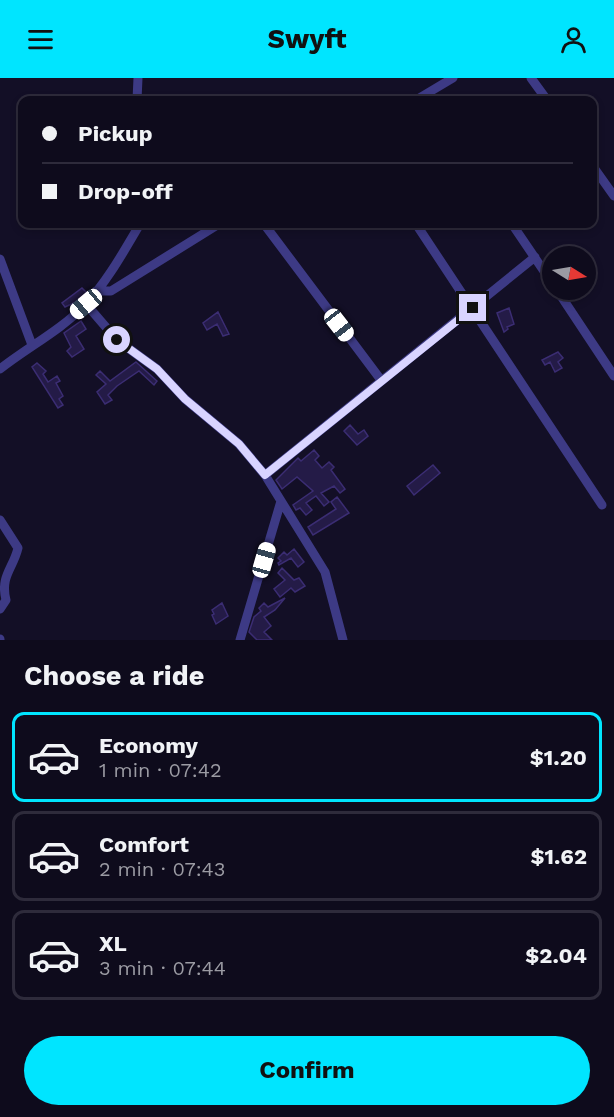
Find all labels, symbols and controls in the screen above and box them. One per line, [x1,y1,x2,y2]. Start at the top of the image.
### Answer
icon: menu [24,23,57,56]
text: Swyft [268,23,346,55]
icon: person [557,23,590,56]
text: Pickup [78,121,153,146]
text: Drop-off [78,179,173,204]
north arrow [542,246,596,300]
map controls [542,246,596,300]
car [66,286,106,322]
route end [459,294,486,321]
car [321,305,357,345]
route start [103,326,130,353]
car [250,540,278,580]
text: Choose a ride [24,660,204,692]
icon: car [27,730,81,784]
text: Economy [99,733,198,758]
text: $1.20 [530,745,587,770]
text: 1 min · 07:42 [99,758,222,782]
icon: car [27,829,81,883]
text: Comfort [99,832,189,857]
text: $1.62 [531,844,587,869]
text: 2 min · 07:43 [99,857,225,881]
icon: car [27,928,81,982]
text: XL [99,931,127,956]
text: $2.04 [525,943,587,968]
text: 3 min · 07:44 [99,956,226,980]
button: Confirm [24,1036,590,1105]

